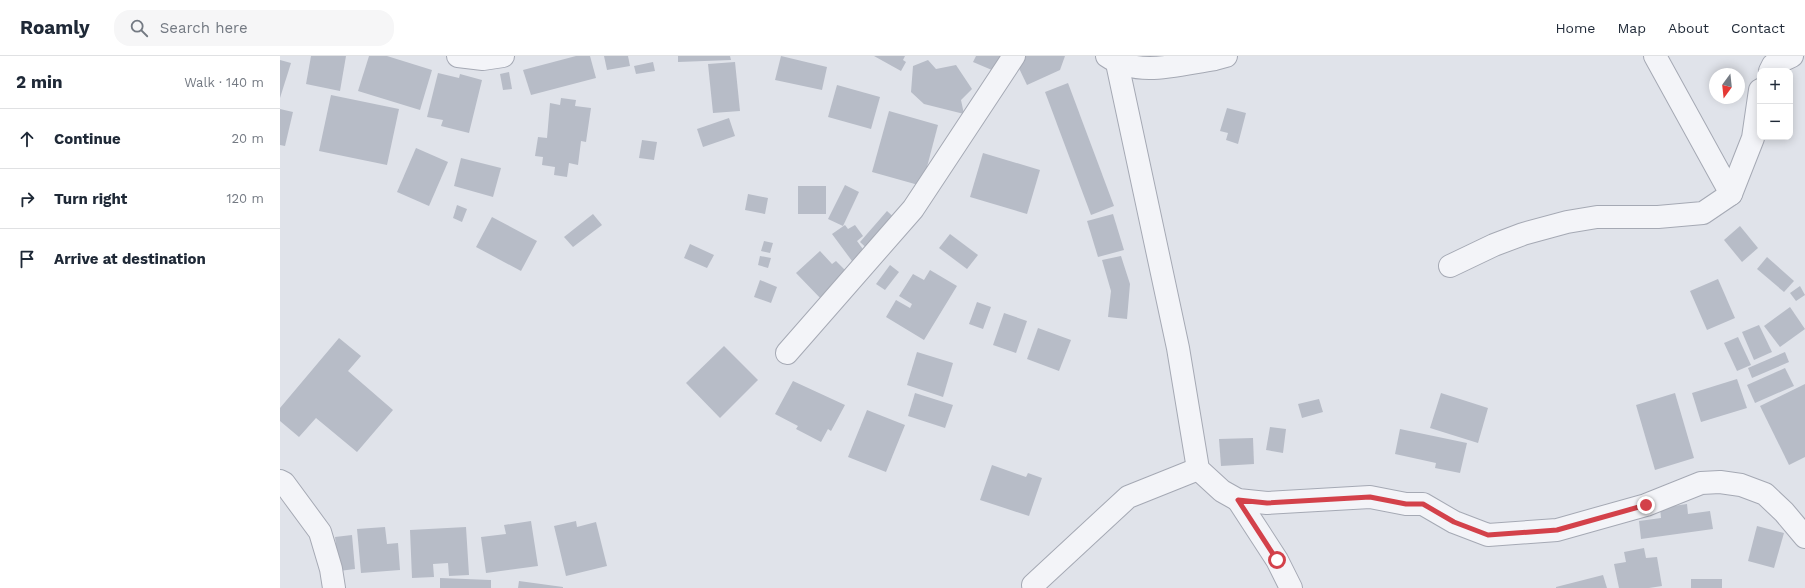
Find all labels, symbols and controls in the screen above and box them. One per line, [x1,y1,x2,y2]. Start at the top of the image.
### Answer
search box [114,10,394,46]
text: Roamly [20,16,90,39]
icon: search [128,17,150,39]
text: Search here [160,19,248,37]
text: Home [1555,20,1595,36]
text: Map [1617,20,1646,36]
text: About [1668,20,1709,36]
text: Contact [1731,20,1785,36]
north arrow [1709,68,1745,104]
map controls [1757,68,1793,140]
button: + [1757,68,1793,104]
text: 2 min [16,72,62,92]
text: Walk · 140 m [184,75,264,90]
button: − [1757,104,1793,140]
icon: ahead [16,128,38,150]
text: Continue [54,130,121,148]
text: 20 m [232,131,264,146]
icon: right [16,188,38,210]
text: Turn right [54,190,127,208]
text: 120 m [226,191,264,206]
icon: arrive [16,248,38,270]
text: Arrive at destination [54,250,206,268]
route end [1637,496,1655,514]
route start [1268,551,1286,569]

